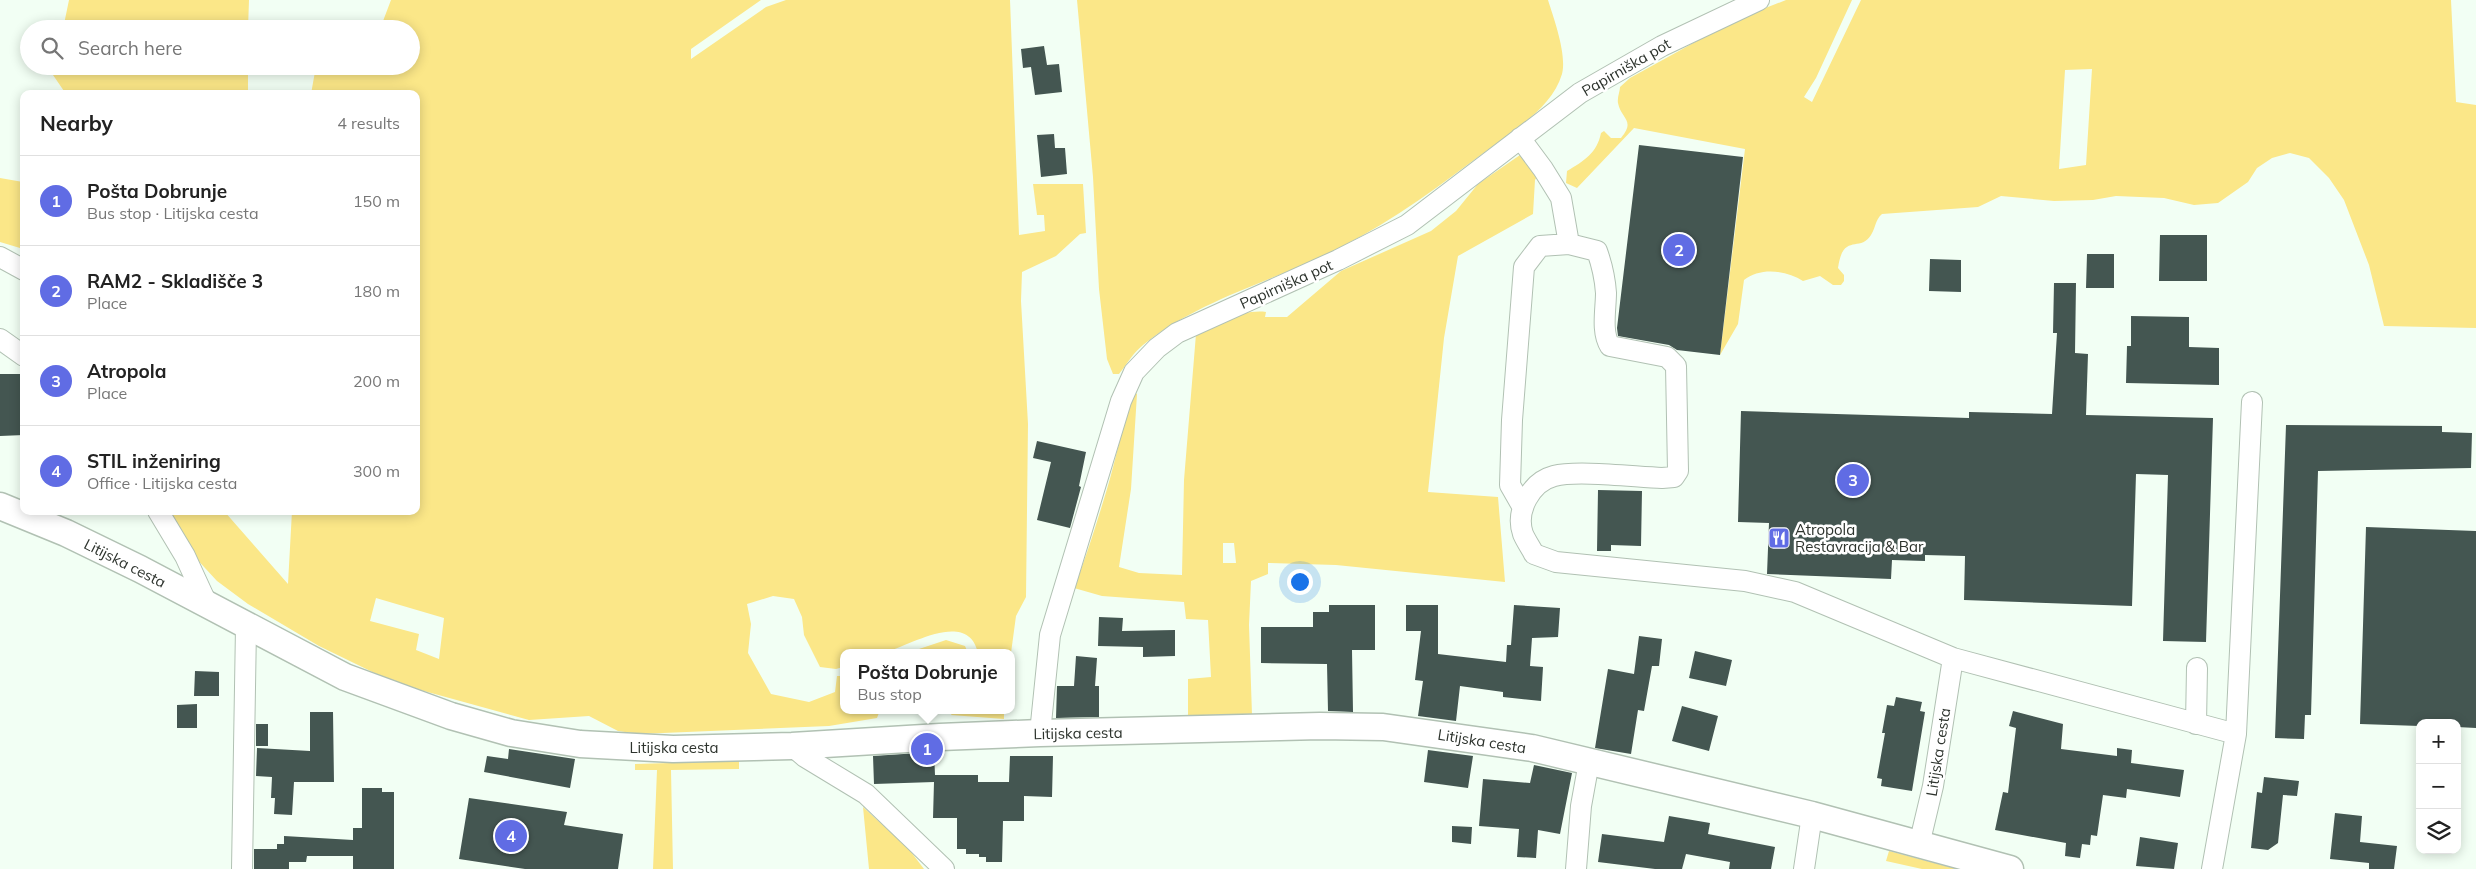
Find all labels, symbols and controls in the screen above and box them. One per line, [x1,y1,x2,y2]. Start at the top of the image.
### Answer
search box [20,20,420,75]
icon: search [38,34,66,62]
street label: Papirniška pot [1578,34,1674,100]
text: Search here [78,36,182,60]
text: Nearby [40,110,113,136]
text: 4 results [337,113,400,133]
text: Pošta Dobrunje [87,179,227,203]
text: 1 [51,191,61,211]
text: 150 m [353,191,400,211]
text: Bus stop · Litijska cesta [87,203,259,223]
pin: 2 [1663,231,1695,269]
street label: Papirniška pot [1237,255,1335,313]
text: RAM2 - Skladišče 3 [87,269,263,293]
text: 2 [51,281,61,301]
text: 180 m [353,281,400,301]
text: Place [87,293,127,313]
text: Atropola [87,359,167,383]
text: 3 [51,371,61,391]
text: 200 m [353,371,400,391]
text: Place [87,383,127,403]
text: STIL inženiring [87,449,221,473]
text: 4 [51,461,61,481]
text: 300 m [353,461,400,481]
pin: 3 [1837,461,1869,499]
text: Office · Litijska cesta [87,473,237,493]
place label: Atropola Restavracija & Bar [1795,520,1924,556]
restaurant icon: Atropola Restavracija & Bar [1767,526,1791,550]
street label: Litijska cesta [81,534,169,592]
your location [1287,569,1313,595]
popup [840,649,1015,714]
text: Pošta Dobrunje [857,660,998,684]
text: Bus stop [857,684,922,704]
street label: Litijska cesta [1922,706,1954,798]
map controls [2416,719,2461,854]
button: + [2416,719,2461,764]
street label: Litijska cesta [1033,723,1123,743]
street label: Litijska cesta [1436,725,1528,757]
pin: 1 [911,730,943,768]
street label: Litijska cesta [629,738,719,757]
button: − [2416,764,2461,809]
button: layers [2416,809,2461,854]
pin: 4 [495,817,527,855]

